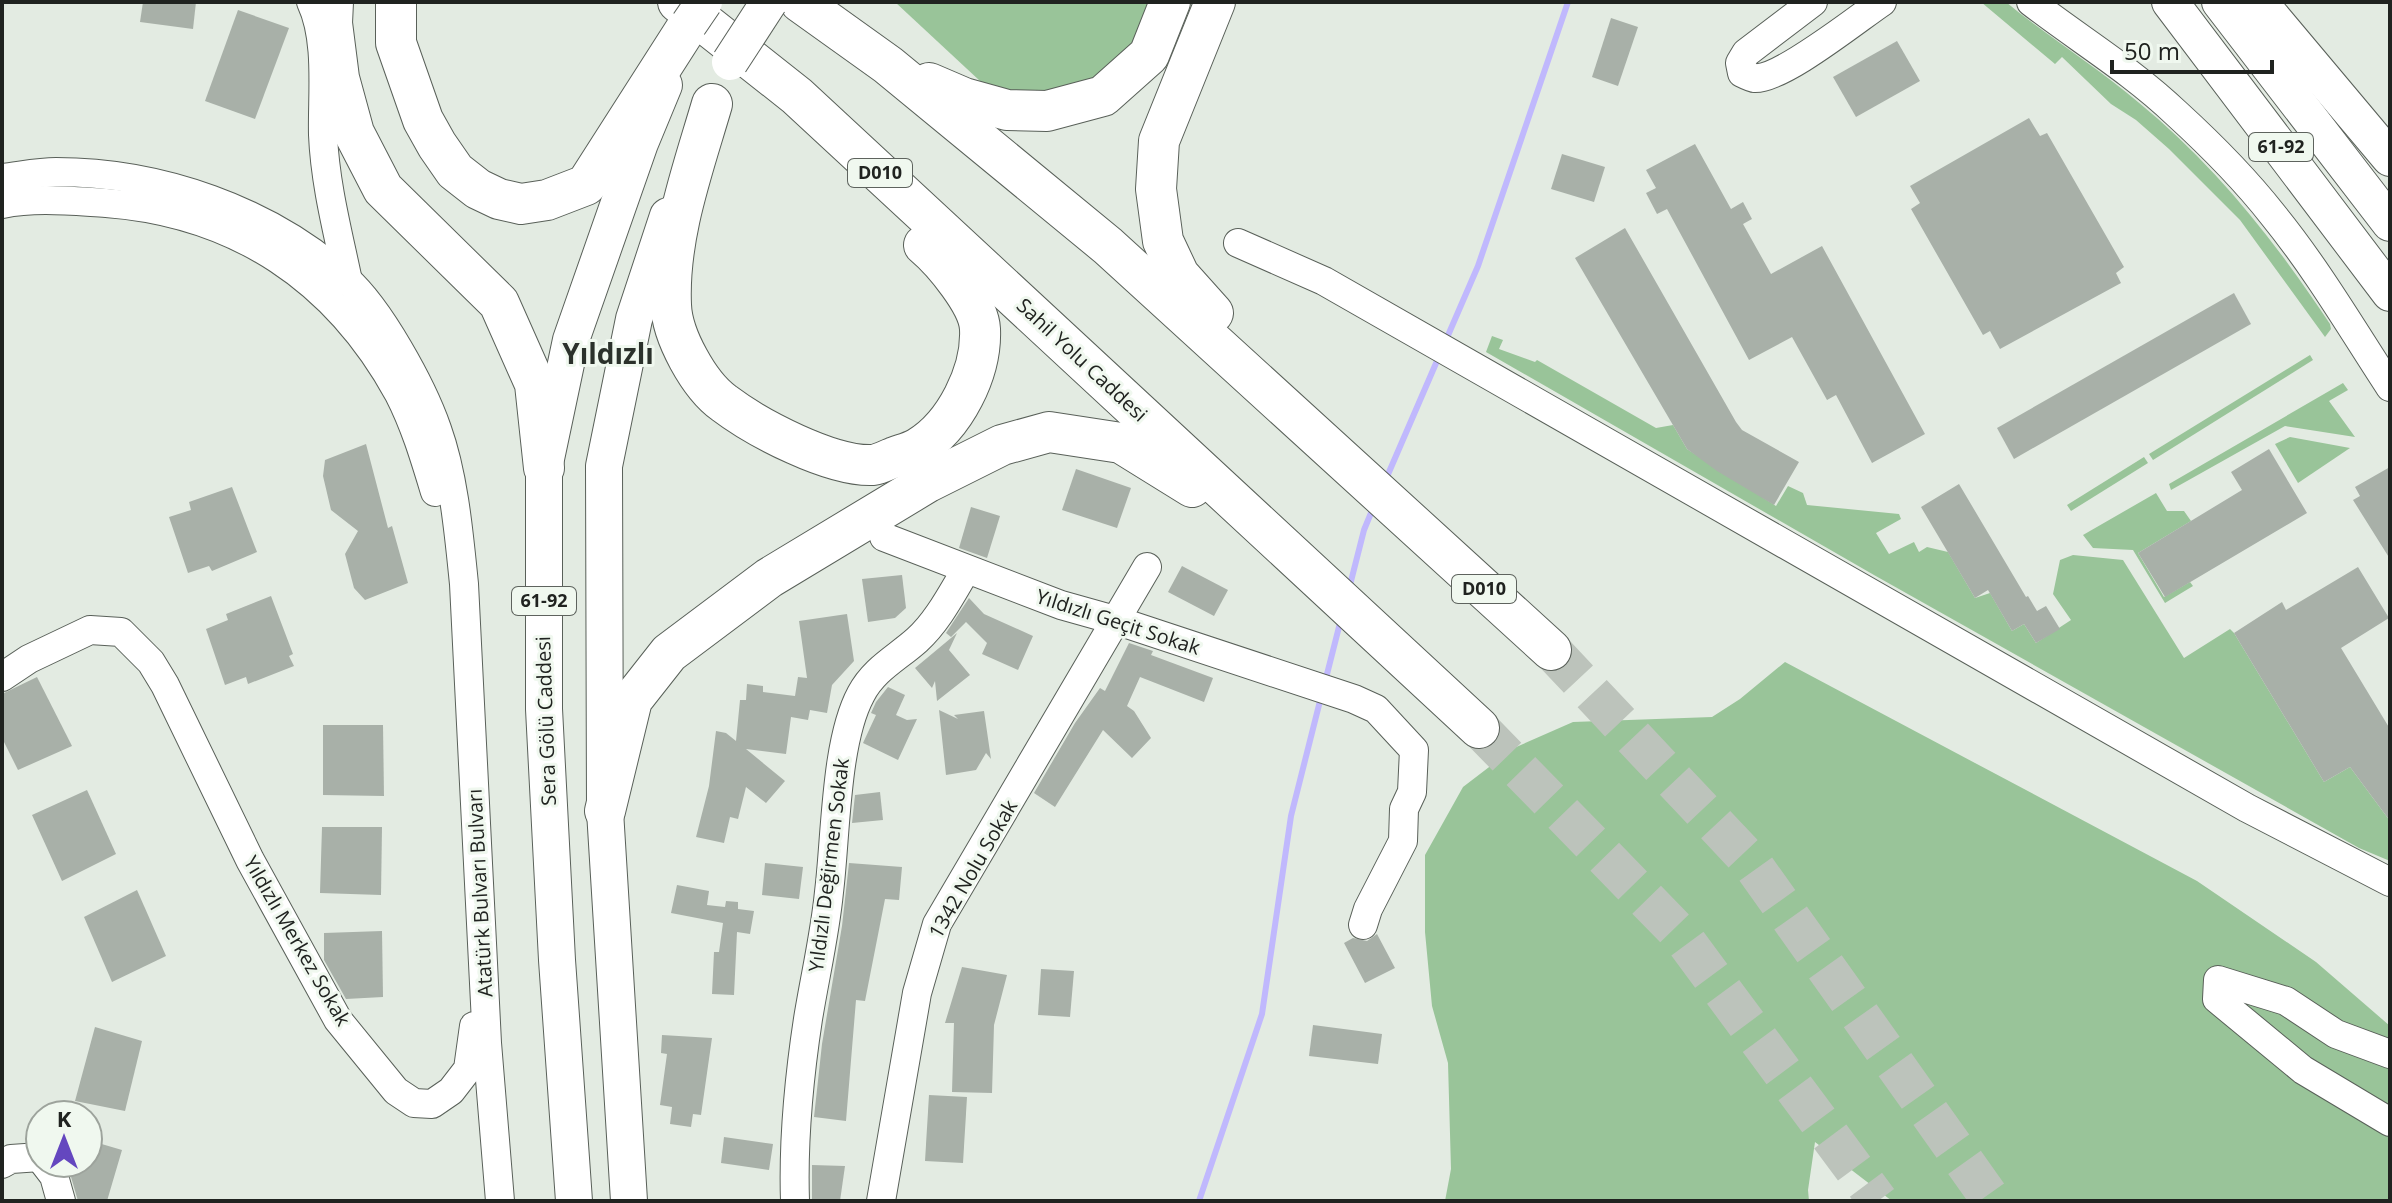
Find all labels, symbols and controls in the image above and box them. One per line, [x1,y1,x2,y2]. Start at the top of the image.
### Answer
scale bar [2112,24,2272,74]
text: 50 m [2124,34,2180,67]
road number: 61-92 [2249,133,2313,161]
road number: D010 [848,159,912,187]
street label: Sahil Yolu Caddesi [1011,292,1153,427]
district label: Yıldızlı [562,334,654,372]
road number: D010 [1452,575,1516,603]
street label: Yıldızlı Geçit Sokak [1033,582,1204,661]
road number: 61-92 [512,587,576,615]
street label: Sera Gölü Caddesi [529,636,562,806]
street label: Yıldızlı Değirmen Sokak [802,756,855,973]
street label: Atatürk Bulvarı Bulvarı [461,788,498,998]
street label: 1342 Nolu Sokak [922,794,1023,943]
street label: Yıldızlı Merkez Sokak [238,851,357,1031]
north arrow [24,1099,104,1179]
text: K [57,1103,72,1133]

